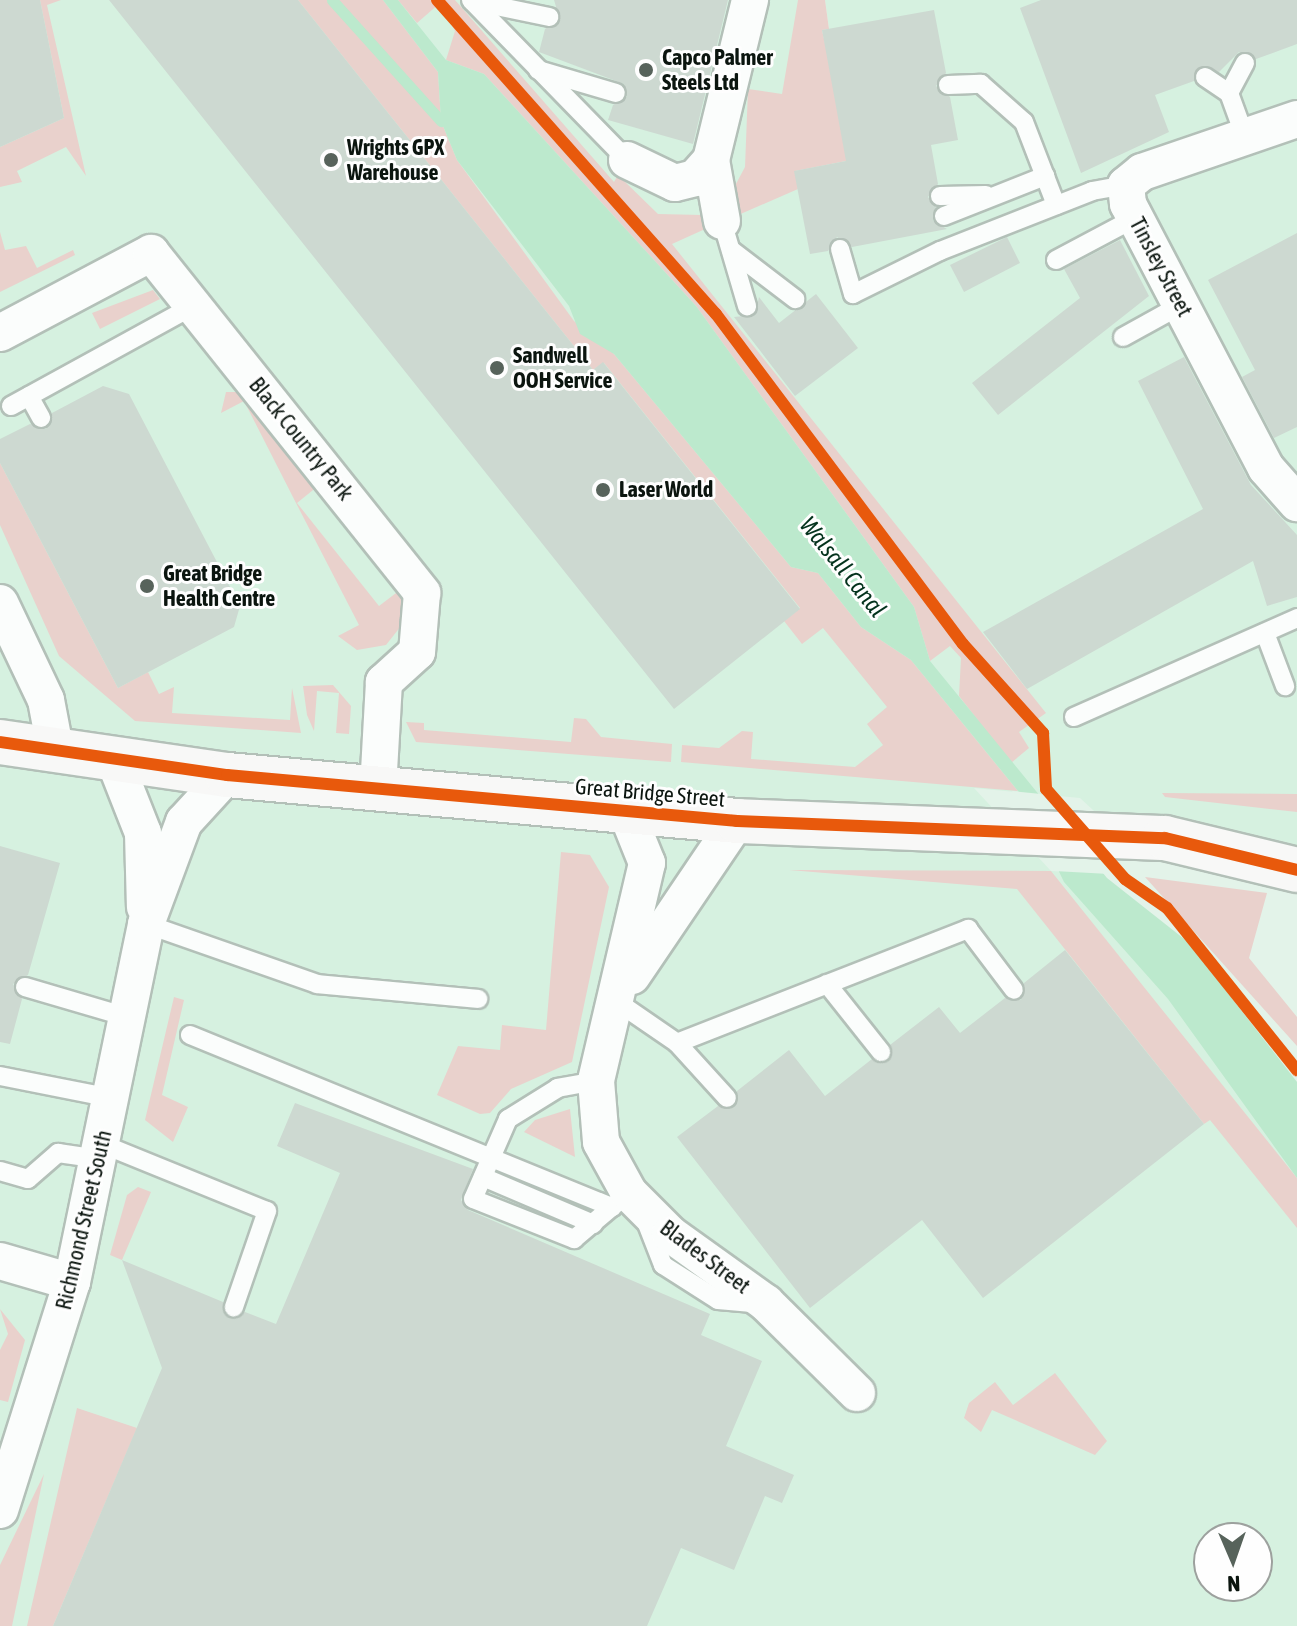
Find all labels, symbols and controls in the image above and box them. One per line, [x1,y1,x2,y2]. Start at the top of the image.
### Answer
place label: Capco Palmer Steels Ltd [662,44,773,96]
marker: Capco Palmer Steels Ltd [637,61,655,79]
place label: Wrights GPX Warehouse [347,134,444,186]
marker: Wrights GPX Warehouse [322,151,340,169]
street label: Tinsley Street [1124,213,1198,321]
place label: Sandwell OOH Service [513,342,612,394]
marker: Sandwell OOH Service [488,359,506,377]
street label: Black Country Park [243,372,359,506]
place label: Laser World [619,477,713,503]
marker: Laser World [594,481,612,499]
water label: Walsall Canal [794,511,892,623]
place label: Great Bridge Health Centre [163,560,275,612]
marker: Great Bridge Health Centre [138,577,156,595]
street label: Great Bridge Street [574,773,726,813]
street label: Richmond Street South [50,1128,118,1312]
street label: Blades Street [655,1215,755,1299]
north arrow [1193,1522,1273,1602]
text: N [1227,1571,1241,1597]

